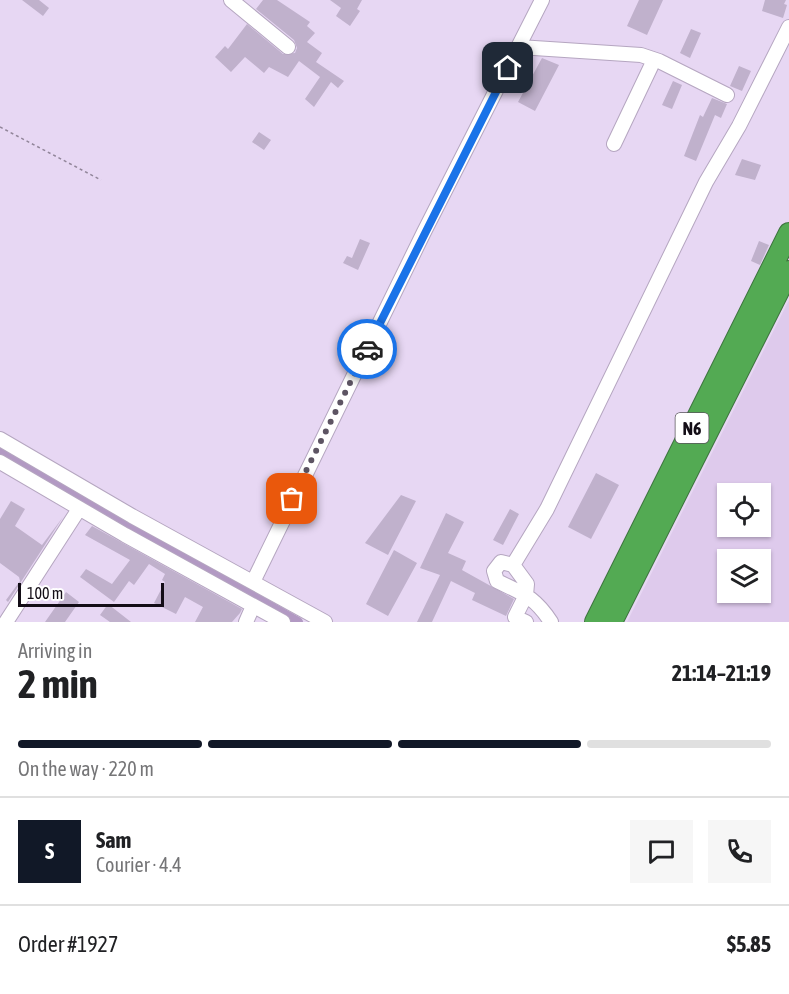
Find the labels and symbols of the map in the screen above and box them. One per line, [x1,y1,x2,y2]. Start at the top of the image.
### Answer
pin [482,42,533,93]
courier [337,319,397,379]
road number: N6 [676,413,708,443]
pin [266,473,317,524]
scale bar [18,580,164,608]

